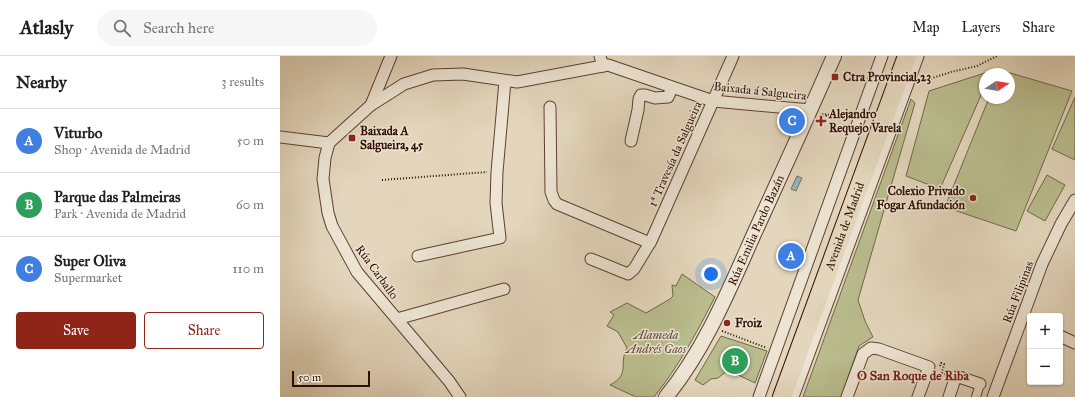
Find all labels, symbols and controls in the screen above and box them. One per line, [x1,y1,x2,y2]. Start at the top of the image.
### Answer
search box [97,10,377,46]
text: Atlasly [20,16,73,39]
icon: search [111,17,133,39]
text: Search here [143,19,214,37]
text: Map [912,19,940,36]
text: Layers [962,19,1000,36]
text: Share [1022,19,1055,36]
north arrow [979,68,1015,104]
place label: Ctra Provincial,23 [843,70,931,85]
text: Nearby [16,72,67,93]
marker: Ctra Provincial,23 [830,72,840,82]
text: 3 results [221,74,264,90]
street label: Baixada á Salgueira [713,79,808,104]
street label: 1ª Travesía da Salgueira [645,98,706,209]
pin: C [779,106,805,136]
place label: Alejandro Requejo Varela [828,107,902,136]
marker: Alejandro Requejo Varela [816,116,826,126]
text: Viturbo [54,124,102,142]
place label: Baixada A Salgueira, 45 [360,124,424,153]
text: A [25,133,33,149]
text: 50 m [237,133,264,149]
marker: Baixada A Salgueira, 45 [347,133,357,143]
text: Shop · Avenida de Madrid [54,142,190,158]
street label: Rúa Emilia Pardo Bazán [725,172,787,288]
street label: Avenida de Madrid [822,180,867,273]
place label: Colexio Privado Fogar Afundación [877,184,966,213]
text: Parque das Palmeiras [54,188,181,206]
marker: Colexio Privado Fogar Afundación [968,193,978,203]
text: B [25,197,33,213]
text: 60 m [236,197,264,213]
text: Park · Avenida de Madrid [54,206,186,222]
pin: A [778,241,804,271]
street label: Rúa Carballo [353,242,401,302]
text: Super Oliva [54,252,126,270]
street label: Rúa Filipinas [1000,259,1036,325]
text: C [25,261,33,277]
text: 110 m [232,261,264,277]
your location [701,264,721,284]
text: Supermarket [54,270,122,286]
button: Save [16,312,136,349]
button: Share [144,312,264,349]
map controls [1027,313,1063,385]
button: + [1027,313,1063,349]
place label: Froiz [735,316,762,330]
marker: Froiz [722,318,732,328]
park label: Alameda Andrés Gaos [624,328,687,356]
pin: B [722,346,748,376]
button: − [1027,349,1063,385]
district label: O San Roque de Riba [857,368,969,384]
scale bar [292,369,370,388]
text: 50 m [298,371,321,384]

